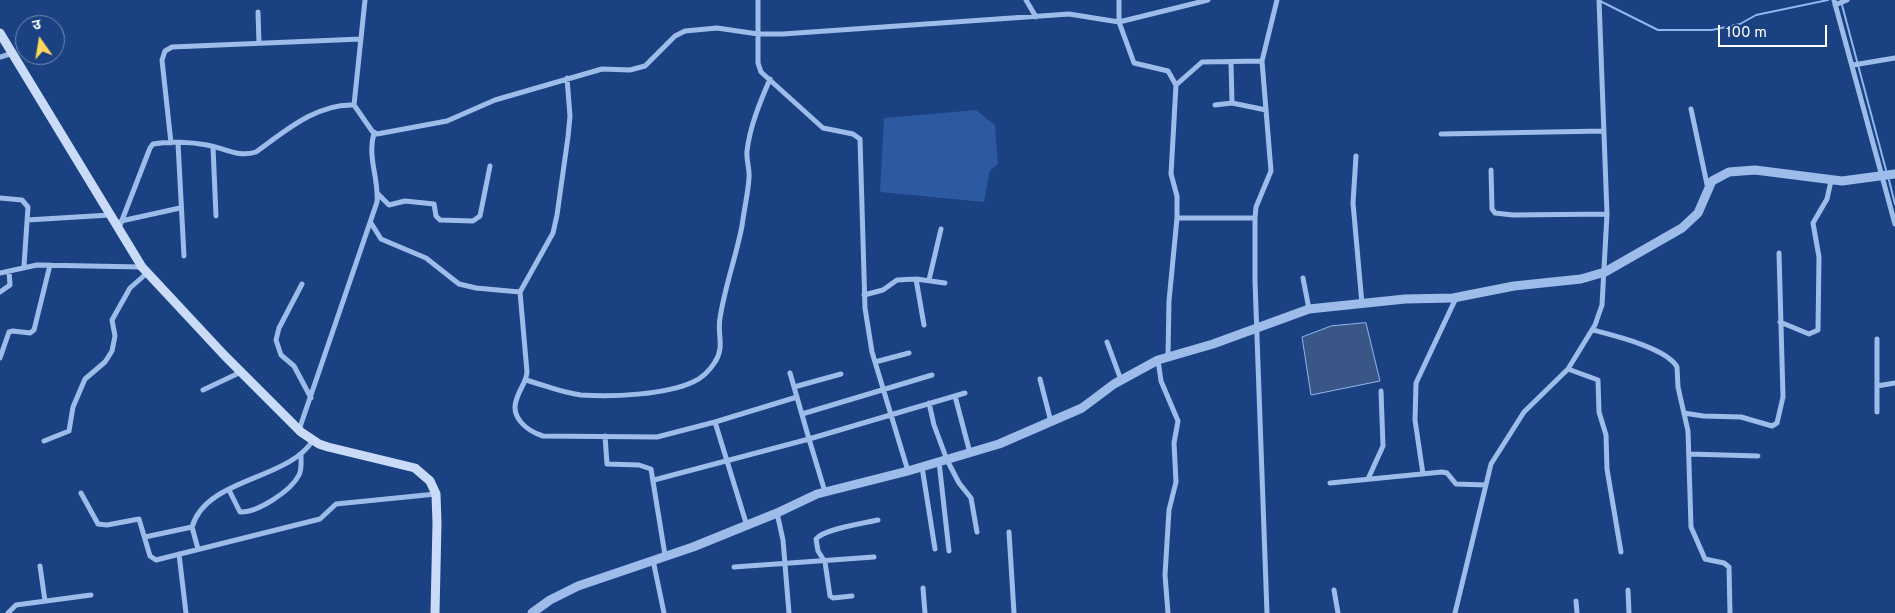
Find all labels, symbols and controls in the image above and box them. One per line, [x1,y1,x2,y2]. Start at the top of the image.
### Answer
north arrow [15,15,65,65]
scale bar [1720,15,1829,47]
text: उ [31,17,43,35]
text: 100 m [1726,24,1767,43]

